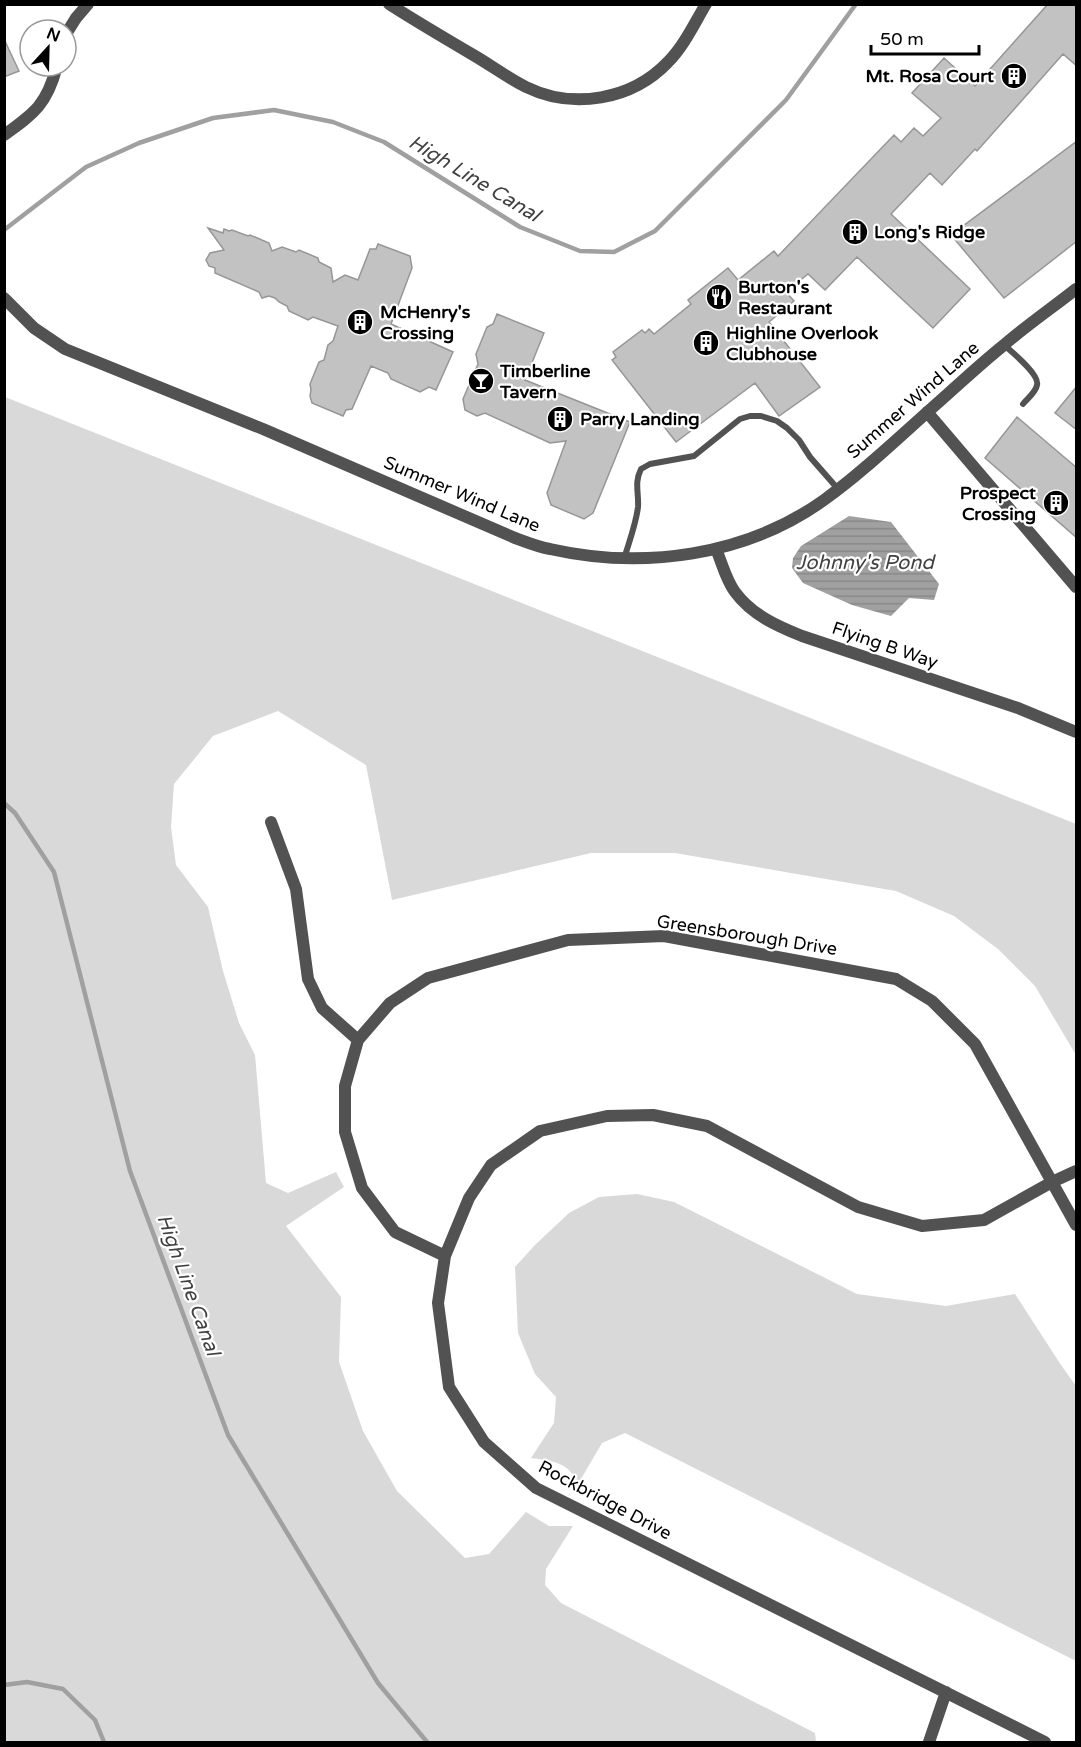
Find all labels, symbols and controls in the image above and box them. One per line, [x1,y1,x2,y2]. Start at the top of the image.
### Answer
north arrow [18,18,78,78]
scale bar [871,18,979,56]
text: N [44,23,63,47]
text: 50 m [880,28,924,50]
building icon: Mt. Rosa Court [999,61,1029,91]
place label: Mt. Rosa Court [865,65,994,87]
water label: High Line Canal [404,130,546,229]
building icon: Long's Ridge [840,217,870,247]
place label: Long's Ridge [874,221,985,243]
place label: Burton's Restaurant [738,276,832,319]
restaurant icon: Burton's Restaurant [704,282,734,312]
place label: McHenry's Crossing [380,301,471,344]
building icon: McHenry's Crossing [345,307,375,337]
place label: Highline Overlook Clubhouse [726,322,878,365]
building icon: Highline Overlook Clubhouse [691,328,721,358]
street label: Summer Wind Lane [842,337,984,463]
place label: Timberline Tavern [499,360,590,403]
bar icon: Timberline Tavern [466,366,496,396]
building icon: Parry Landing [545,404,575,434]
place label: Parry Landing [580,408,699,430]
street label: Summer Wind Lane [380,451,544,537]
place label: Prospect Crossing [960,482,1036,525]
building icon: Prospect Crossing [1041,488,1071,518]
water label: Johnny's Pond [796,551,936,575]
street label: Flying B Way [829,617,941,674]
street label: Greensborough Drive [655,910,839,960]
water label: High Line Canal [151,1211,225,1361]
street label: Rockbridge Drive [535,1456,675,1544]

